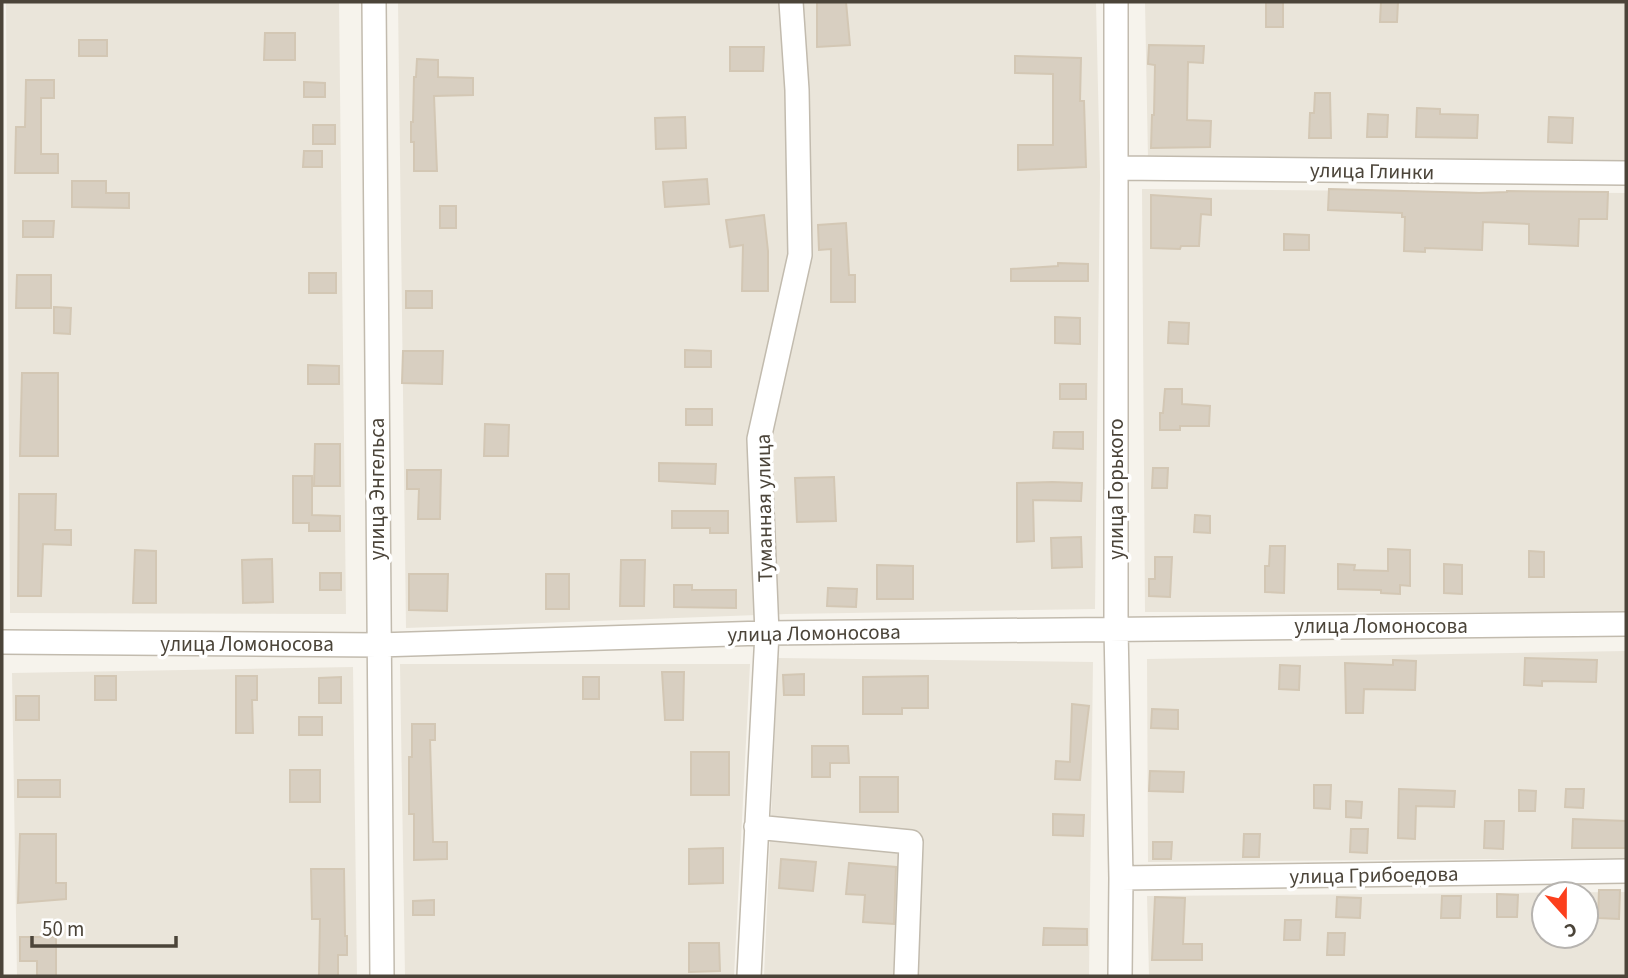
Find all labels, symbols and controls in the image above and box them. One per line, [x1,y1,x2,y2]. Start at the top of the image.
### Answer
street label: улица Глинки [1310,155,1434,187]
street label: улица Энгельса [362,418,392,560]
street label: улица Горького [1101,418,1131,560]
street label: Туманная улица [748,433,780,583]
street label: улица Ломоносова [1294,611,1468,641]
street label: улица Ломоносова [727,616,901,650]
street label: улица Ломоносова [160,629,334,659]
street label: улица Грибоедова [1289,859,1459,891]
north arrow [1530,880,1600,950]
scale bar [32,904,175,948]
text: 50 m [42,914,84,944]
text: С [1561,915,1581,944]

